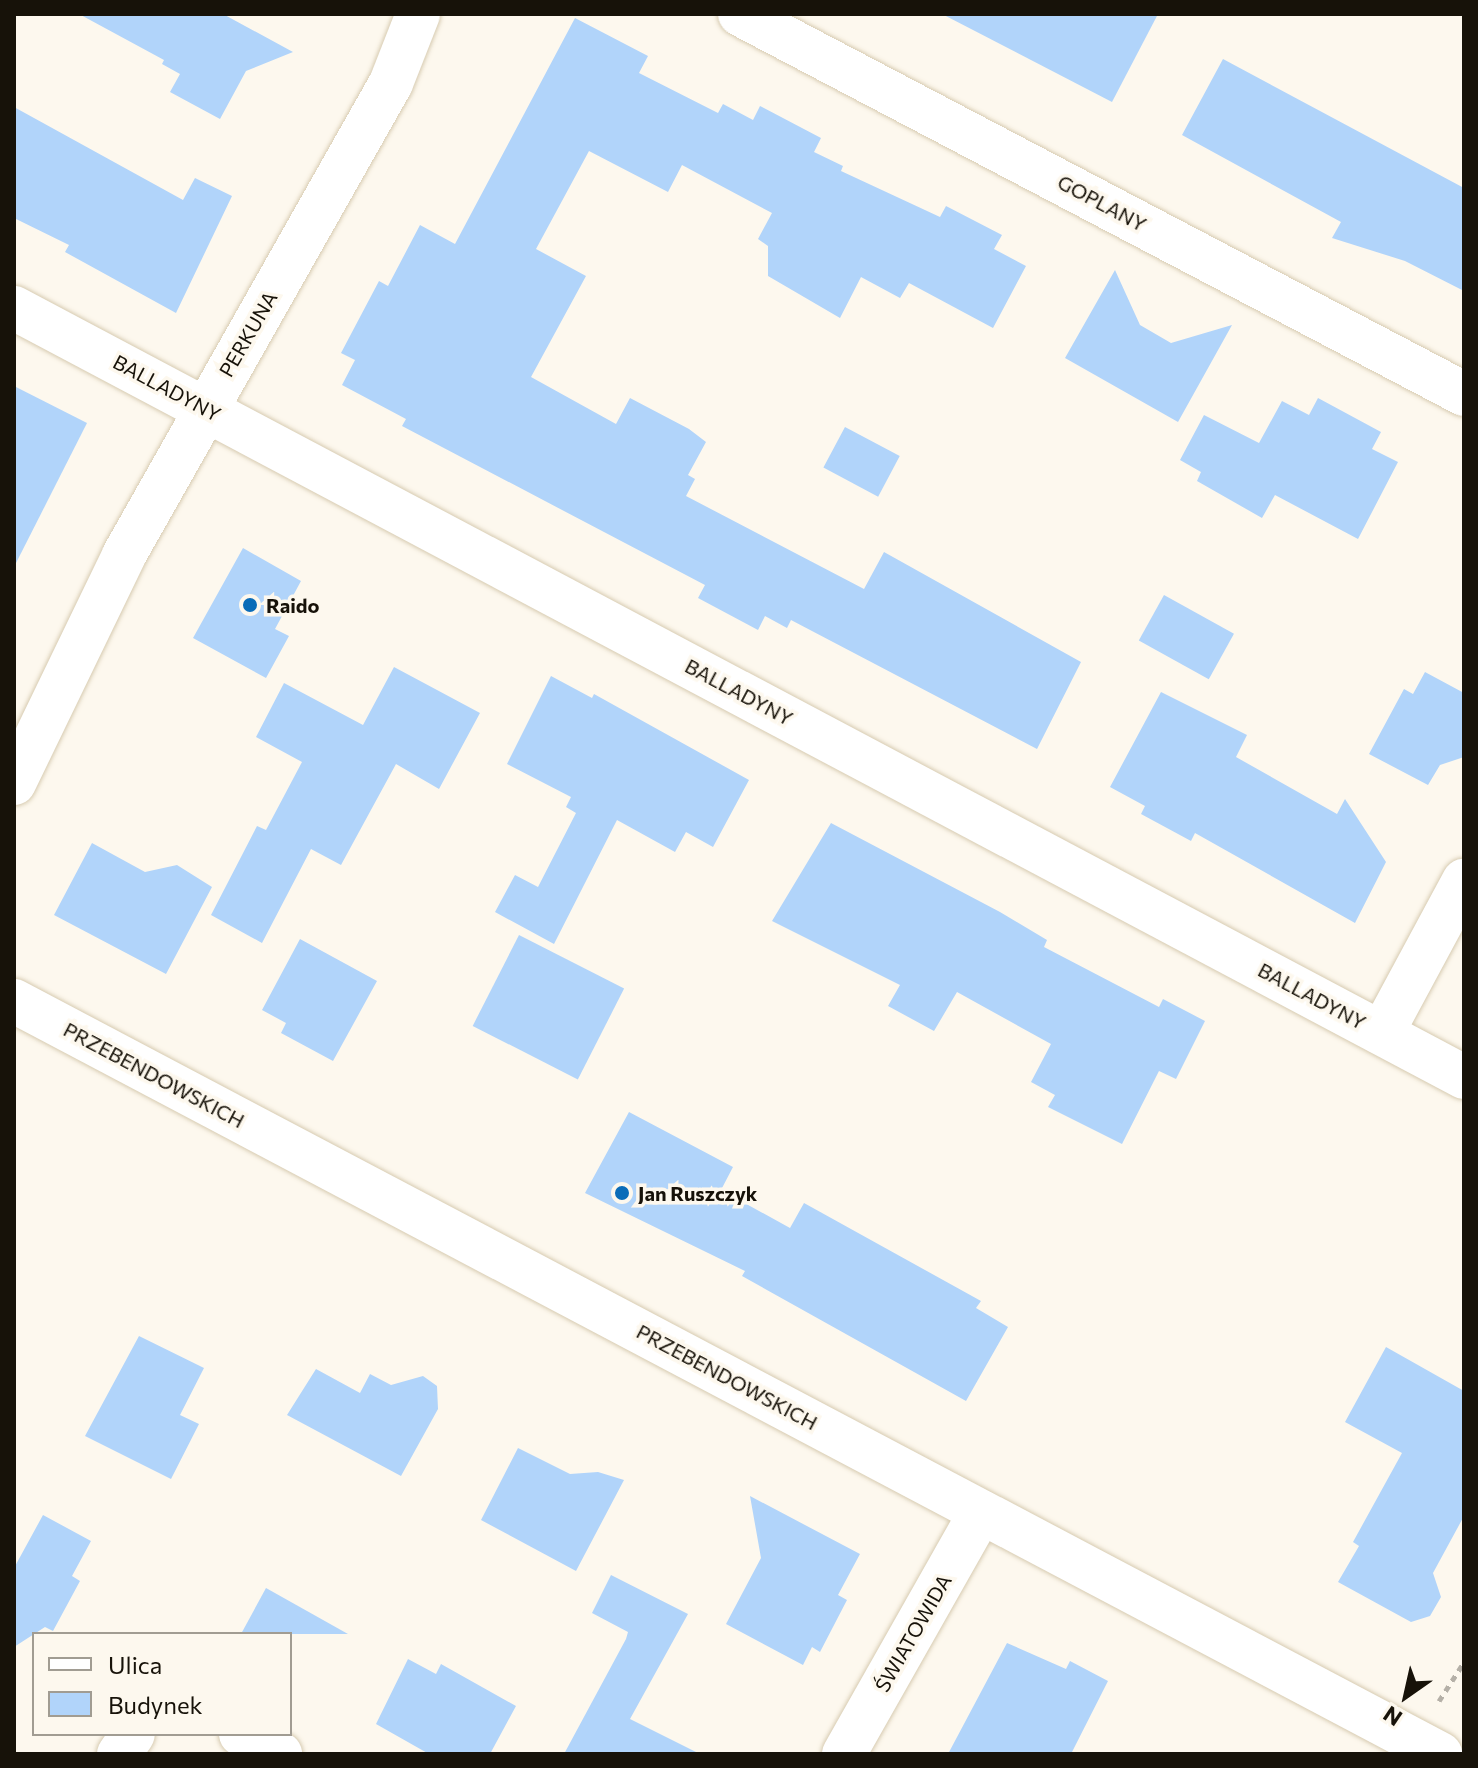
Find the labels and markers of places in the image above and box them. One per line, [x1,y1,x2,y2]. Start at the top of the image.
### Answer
place label: Raido [266,593,319,617]
marker: Raido [241,596,259,614]
place label: Jan Ruszczyk [638,1181,757,1205]
marker: Jan Ruszczyk [613,1184,631,1202]

